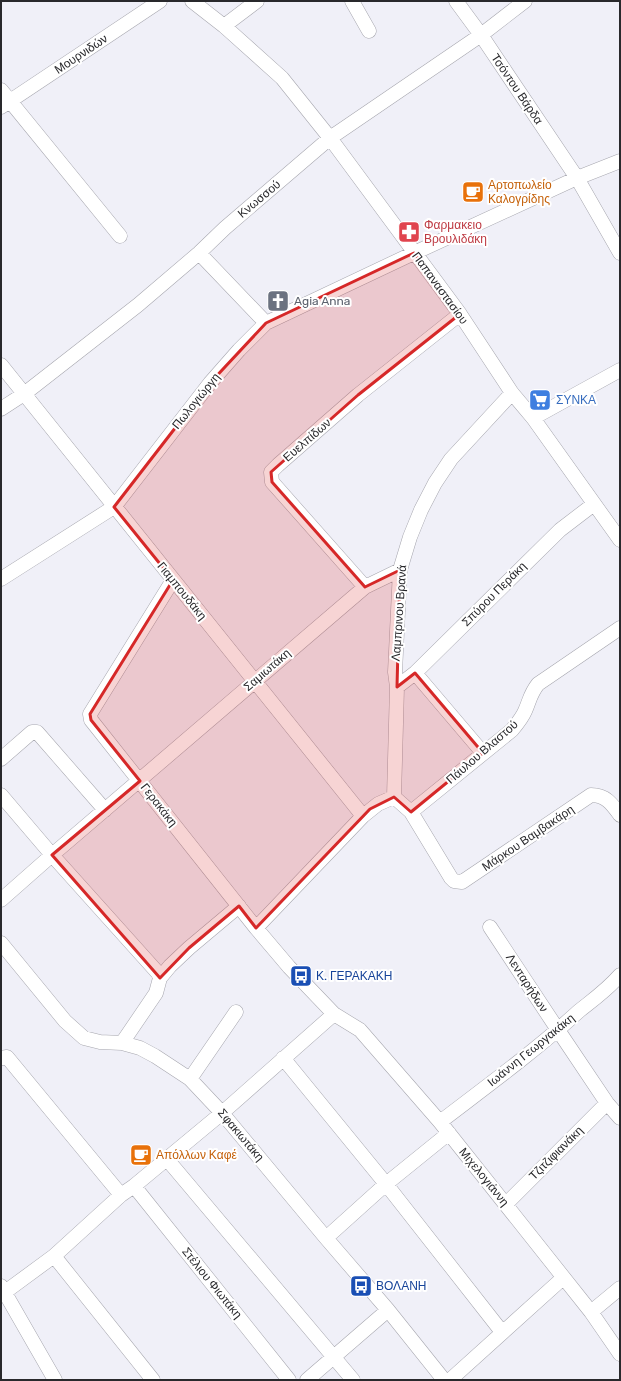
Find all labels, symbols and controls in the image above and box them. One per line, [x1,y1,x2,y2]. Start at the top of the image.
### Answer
street label: Μουρνιδών [52,31,110,77]
street label: Τσόντου Βάρδα [488,51,546,127]
street label: Κνωσσού [235,177,283,221]
place label: Αρτοπωλείο Καλογρίδης [488,178,552,206]
cafe icon: Αρτοπωλείο Καλογρίδης [460,179,486,205]
place label: Φαρμακειο Βρουλιδάκη [424,218,487,246]
pharmacy icon: Φαρμακειο Βρουλιδάκη [396,219,422,245]
street label: Παπαναστασίου [409,249,471,327]
church icon: Agia Anna [265,288,291,314]
place label: Agia Anna [294,294,351,308]
street label: Πωλογιώργη [169,370,223,432]
supermarket icon: ΣΥΝΚΑ [527,387,553,413]
place label: ΣΥΝΚΑ [556,393,596,407]
street label: Ευελπίδων [280,415,334,465]
street label: Γιαμπουδάκη [154,559,210,623]
street label: Σπύρου Περάκη [459,559,529,629]
street label: Λαμπρινου Βρανά [389,564,409,662]
street label: Σαμιωτάκη [241,646,293,694]
street label: Πάυλου Βλαστού [443,717,521,787]
street label: Γερακάκη [138,781,180,829]
street label: Μάρκου Βαμβακάρη [479,802,577,874]
street label: Λενταρήδων [503,951,551,1015]
bus stop icon: Κ. ΓΕΡΑΚΑΚΗ [288,963,314,989]
place label: Κ. ΓΕΡΑΚΑΚΗ [316,969,392,983]
street label: Ιωάννη Γεωργακάκη [485,1011,577,1089]
street label: Σφακιωτάκη [215,1106,267,1164]
street label: Τζιτζιφιανάκη [526,1123,586,1183]
cafe icon: Απόλλων Καφέ [128,1142,154,1168]
street label: Μιχελογιάννη [456,1145,512,1209]
place label: Απόλλων Καφέ [156,1148,237,1162]
street label: Στέλιου Φιωτάκη [179,1245,245,1321]
bus stop icon: ΒΟΛΑΝΗ [348,1273,374,1299]
place label: ΒΟΛΑΝΗ [376,1279,426,1293]

